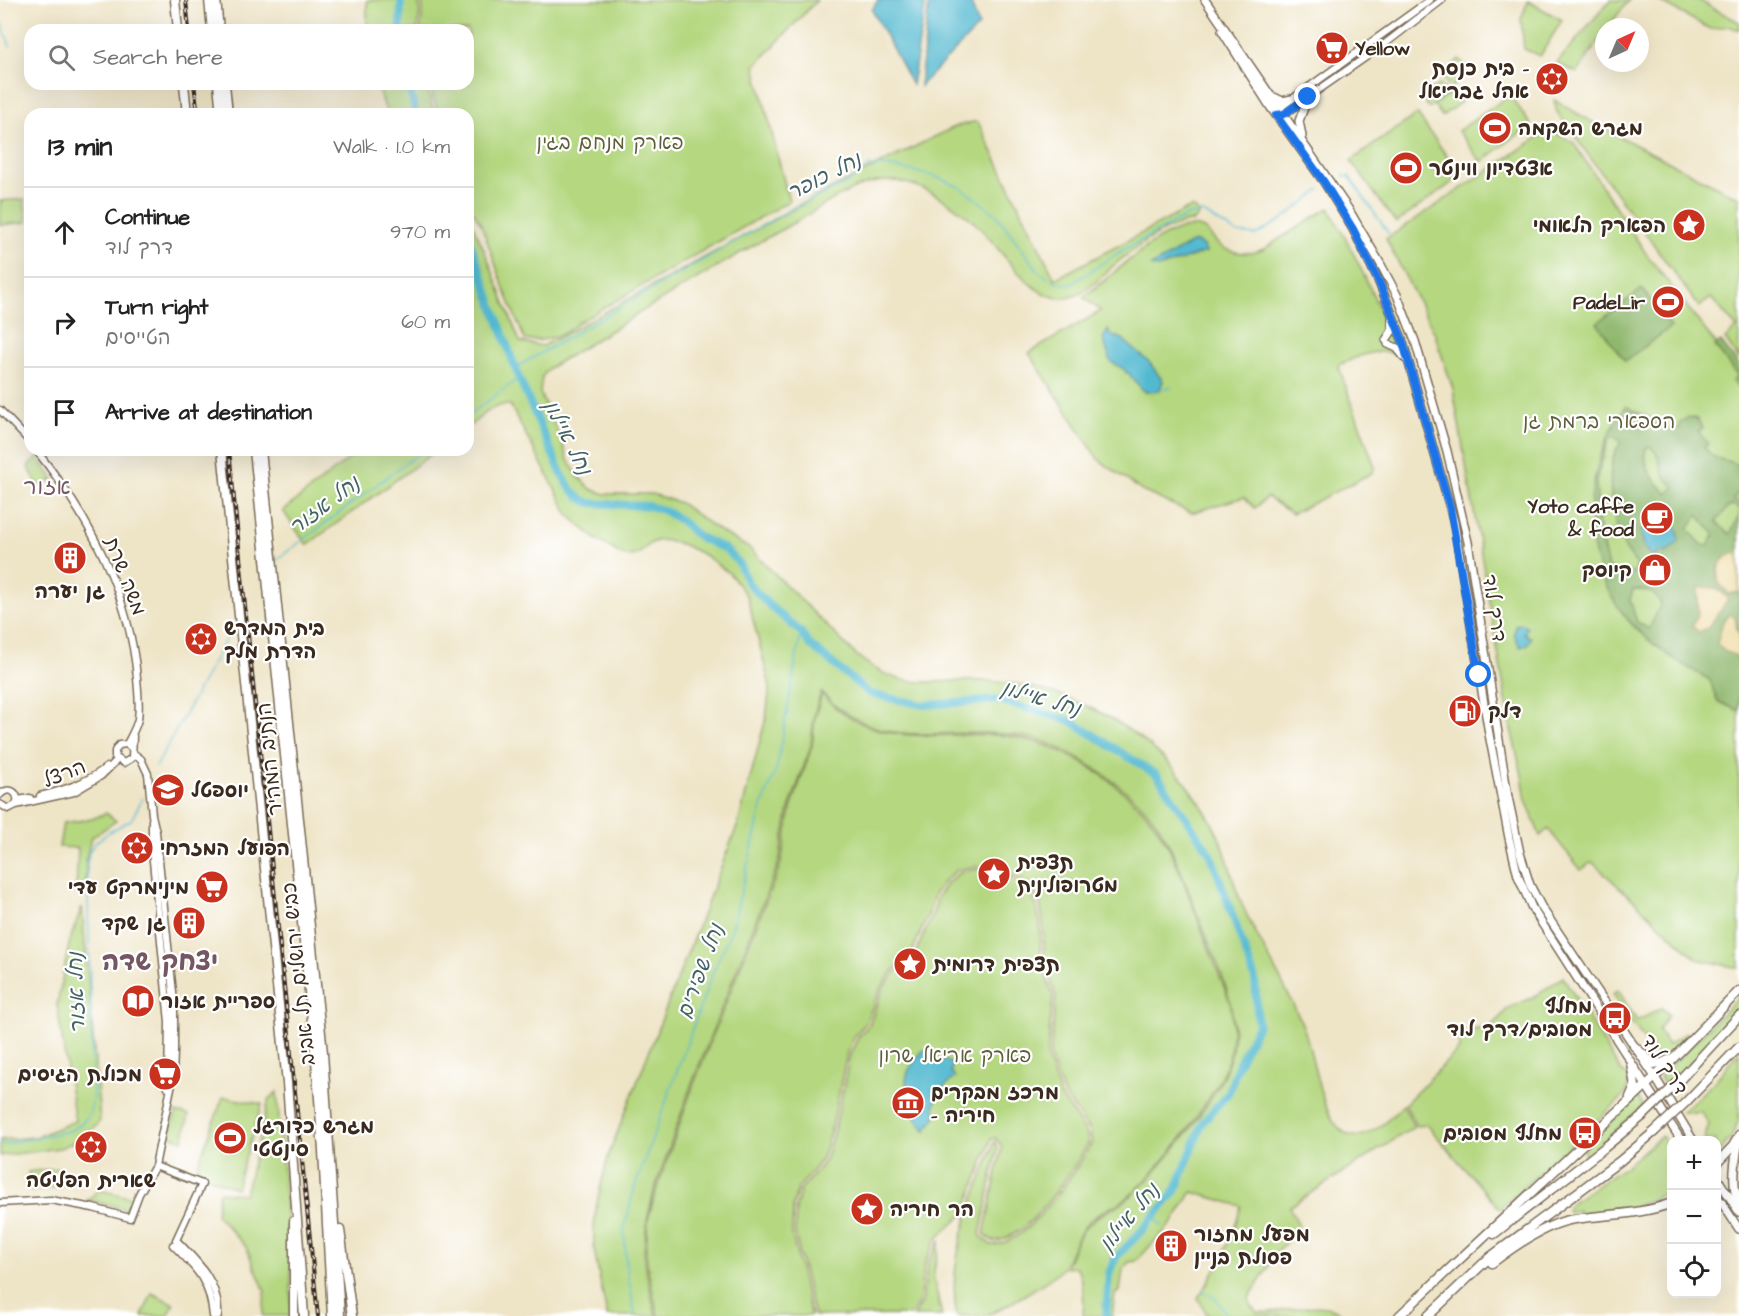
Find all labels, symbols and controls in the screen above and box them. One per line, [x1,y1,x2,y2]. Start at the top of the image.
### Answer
north arrow [1595,18,1649,72]
search box [24,24,474,90]
supermarket icon: Yellow [1314,30,1350,66]
place label: Yellow [1355,35,1410,63]
icon: search [45,41,78,74]
text: Search here [93,42,223,73]
place label: בית כנסת - אהל גבריאל [1419,55,1530,106]
synagogue icon: בית כנסת - אהל גבריאל [1534,61,1570,97]
route end [1294,83,1320,109]
sports icon: מגרש השקמה [1477,110,1513,146]
place label: מגרש השקמה [1518,115,1643,143]
text: 13 min [48,129,112,165]
park label: פארק מנחם בגין [536,129,684,157]
text: Walk · 1.0 km [333,133,450,161]
water label: נחל כופר [782,145,868,207]
sports icon: אצטדיון ווינטר [1388,150,1424,186]
place label: אצטדיון ווינטר [1429,155,1553,183]
text: Continue [105,202,190,233]
place icon: הפארק הלאומי [1671,207,1707,243]
place label: הפארק הלאומי [1533,212,1666,240]
icon: ahead [48,216,81,249]
text: 970 m [390,218,450,246]
text: דרך לוד [105,234,173,262]
sports icon: PadeLir [1650,284,1686,320]
place label: PadeLir [1573,289,1646,317]
text: Turn right [105,292,208,323]
icon: right [48,306,81,339]
text: 60 m [401,308,450,336]
text: הטייסים [105,324,171,352]
water label: נחל איילון [536,395,600,481]
icon: arrive [48,396,81,429]
text: Arrive at destination [105,397,312,428]
park label: הספארי ברמת גן [1523,408,1675,436]
water label: נחל אזור [283,468,367,542]
district label: אזור [24,472,70,503]
place label: Yoto caffe & food [1527,493,1635,544]
cafe icon: Yoto caffe & food [1639,500,1675,536]
street label: משה שרת [97,532,153,619]
building icon: גן יערה [52,540,88,576]
shop icon: קיוסק [1637,552,1673,588]
place label: קיוסק [1582,557,1632,585]
street label: דרך לוד [1475,572,1513,644]
place label: גן יערה [35,578,105,606]
place label: בית המדרש הדרת מלך [224,615,325,666]
synagogue icon: בית המדרש הדרת מלך [183,621,219,657]
route start [1465,661,1491,687]
water label: נחל איילון [998,673,1085,724]
fuel station icon: דלק [1447,693,1483,729]
place label: דלק [1488,698,1522,726]
street label: הנתיב המהיר [250,701,290,817]
street label: הרצל [39,753,90,795]
school or university icon: יוספטל [150,772,186,808]
place label: יוספטל [191,777,249,805]
synagogue icon: הפועל המזרחי [119,830,155,866]
place label: הפועל המזרחי [160,835,290,863]
place label: תצפית מטרופולינית [1015,849,1118,900]
place icon: תצפית מטרופולינית [976,856,1012,892]
supermarket icon: מינימרקט עדי [194,869,230,905]
place label: מינימרקט עדי [68,874,189,902]
street label: כביש ירושלים תל אביב [275,881,323,1067]
building icon: גן שקד [171,905,207,941]
place label: גן שקד [101,910,166,938]
water label: נחל שפירים [670,918,732,1022]
district label: יצחק שדה [102,944,218,980]
place icon: תצפית דרומית [892,946,928,982]
water label: נחל אזור [61,950,92,1034]
place label: תצפית דרומית [931,951,1060,979]
library icon: ספריית אזור [120,983,156,1019]
place label: ספריית אזור [161,988,275,1016]
place label: מחלף מסובים/דרך לוד [1447,993,1592,1044]
bus stop icon: מחלף מסובים/דרך לוד [1597,1000,1633,1036]
street label: דרך לוד [1634,1028,1694,1101]
park label: פארק אריאל שרון [879,1042,1031,1070]
supermarket icon: מכולת הגיסים [147,1056,183,1092]
place label: מכולת הגיסים [18,1061,142,1089]
place label: מרכז מבקרים - חיריה [931,1079,1059,1130]
museum icon: מרכז מבקרים - חיריה [890,1085,926,1121]
place label: מגרש כדורגל סינטטי [253,1113,374,1164]
bus stop icon: מחלף מסובים [1567,1115,1603,1151]
sports icon: מגרש כדורגל סינטטי [212,1120,248,1156]
place label: מחלף מסובים [1443,1120,1562,1148]
synagogue icon: שארית הפליטה [73,1129,109,1165]
map controls [1667,1136,1721,1298]
button: + [1667,1136,1721,1190]
place label: שארית הפליטה [26,1167,157,1195]
water label: נחל איילון [1092,1176,1168,1258]
button: − [1667,1190,1721,1244]
place icon: הר חיריה [849,1191,885,1227]
place label: הר חיריה [890,1196,974,1224]
place label: מפעל מחזור פסולת בניין [1194,1221,1310,1272]
building icon: מפעל מחזור פסולת בניין [1153,1228,1189,1264]
button: locate [1667,1244,1721,1298]

